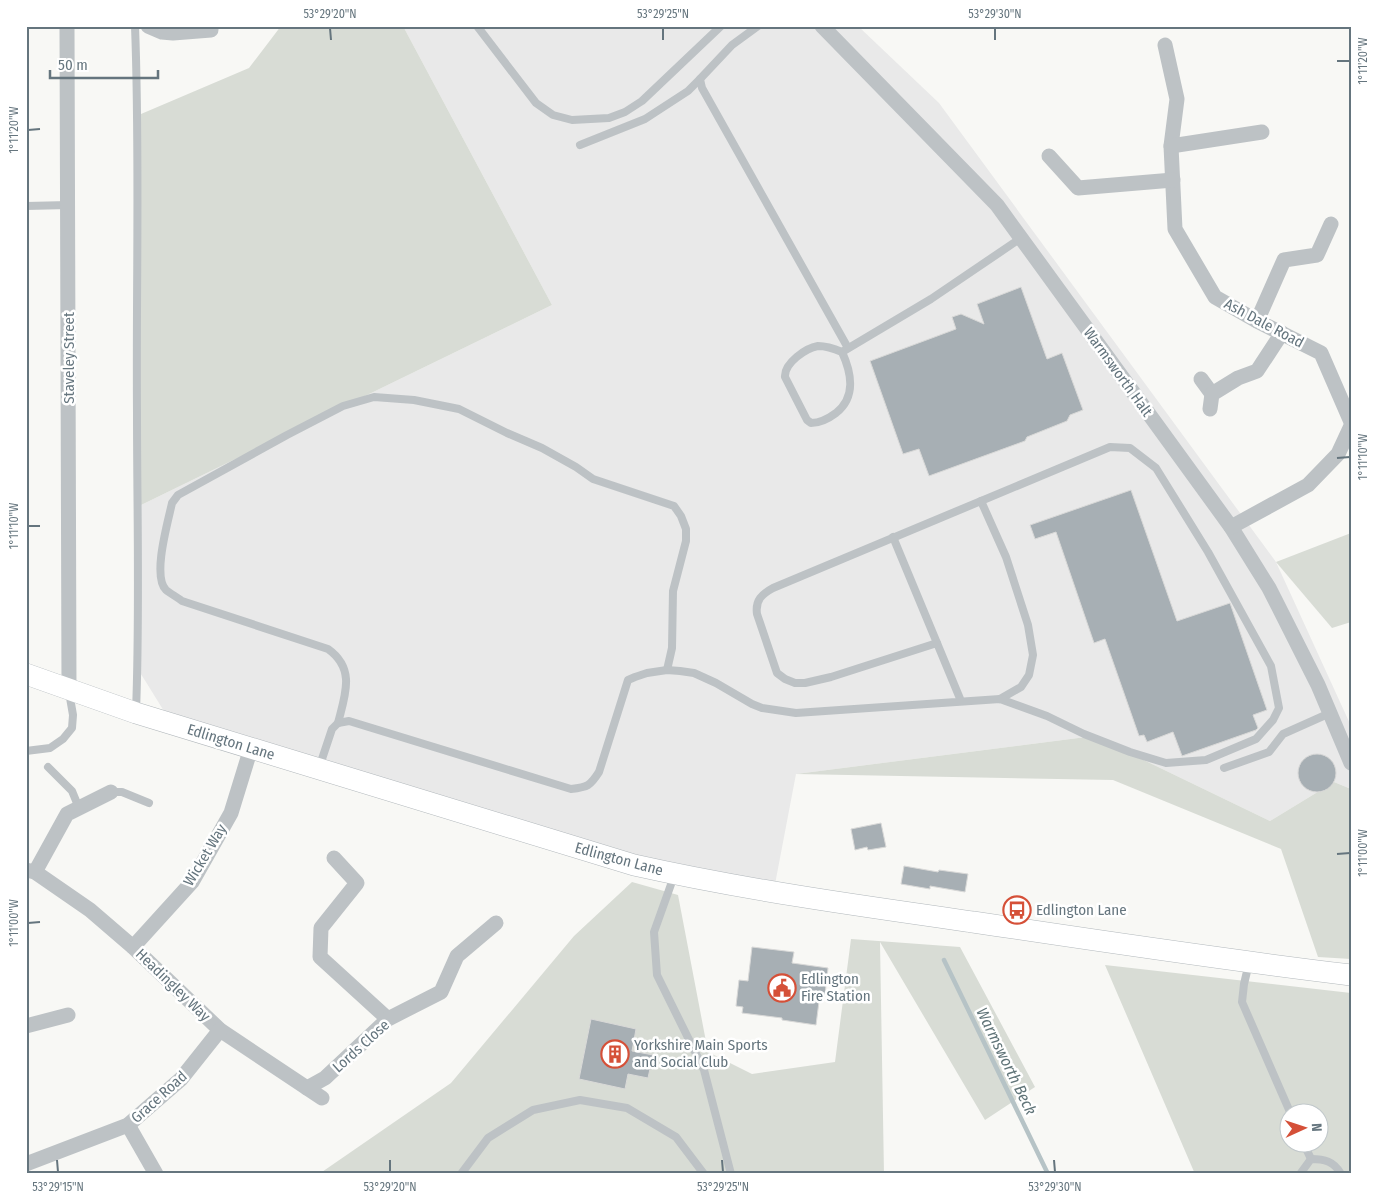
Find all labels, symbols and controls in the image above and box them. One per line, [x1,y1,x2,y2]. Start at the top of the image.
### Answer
text: 53°29'20"N [303,7,357,21]
text: 53°29'25"N [637,7,689,21]
text: 53°29'30"N [968,7,1022,21]
text: 1°11'20"W [1356,38,1370,84]
scale bar [50,48,158,80]
text: 50 m [58,56,88,74]
text: 1°11'20"W [7,107,21,153]
street label: Ash Dale Road [1221,295,1307,351]
street label: Staveley Street [60,312,78,404]
street label: Warmsworth Halt [1080,324,1156,420]
text: 1°11'10"W [1356,434,1370,480]
text: 1°11'10"W [7,503,21,549]
street label: Edlington Lane [185,720,277,764]
street label: Wicket Way [180,821,231,889]
text: 1°11'00"W [1356,829,1370,877]
street label: Edlington Lane [573,839,665,879]
bus stop icon: Edlington Lane [1002,895,1032,925]
text: 1°11'00"W [7,899,21,947]
place label: Edlington Lane [1036,901,1127,919]
street label: Headingley Way [132,945,214,1025]
place label: Edlington Fire Station [801,970,871,1005]
public building icon: Edlington Fire Station [767,973,797,1003]
water label: Warmsworth Beck [972,1004,1041,1118]
street label: Lords Close [329,1016,393,1076]
place label: Yorkshire Main Sports and Social Club [634,1036,768,1071]
building icon: Yorkshire Main Sports and Social Club [600,1039,630,1069]
street label: Grace Road [127,1067,191,1127]
north arrow [1280,1102,1330,1152]
text: N [1308,1123,1325,1132]
text: 53°29'15"N [32,1180,84,1194]
text: 53°29'20"N [363,1180,417,1194]
text: 53°29'25"N [697,1180,749,1194]
text: 53°29'30"N [1028,1180,1082,1194]

